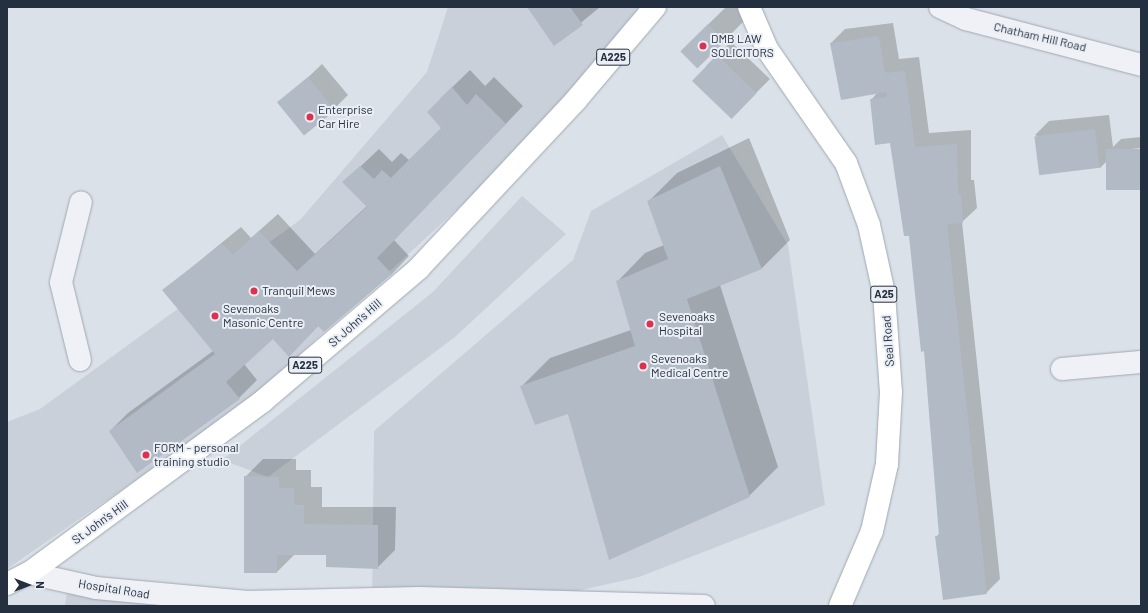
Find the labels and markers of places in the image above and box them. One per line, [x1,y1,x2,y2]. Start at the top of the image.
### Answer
place label: DMB LAW SOLICITORS [711,32,774,60]
marker: DMB LAW SOLICITORS [698,41,708,51]
place label: Enterprise Car Hire [318,103,373,131]
marker: Enterprise Car Hire [305,112,315,122]
place label: Tranquil Mews [262,284,335,298]
marker: Tranquil Mews [249,286,259,296]
place label: Sevenoaks Masonic Centre [223,302,303,330]
place label: Sevenoaks Hospital [659,310,715,338]
marker: Sevenoaks Masonic Centre [210,311,220,321]
marker: Sevenoaks Hospital [644,318,656,330]
place label: Sevenoaks Medical Centre [651,352,728,380]
marker: Sevenoaks Medical Centre [638,361,648,371]
place label: FORM - personal training studio [154,441,239,469]
marker: FORM - personal training studio [141,450,151,460]

